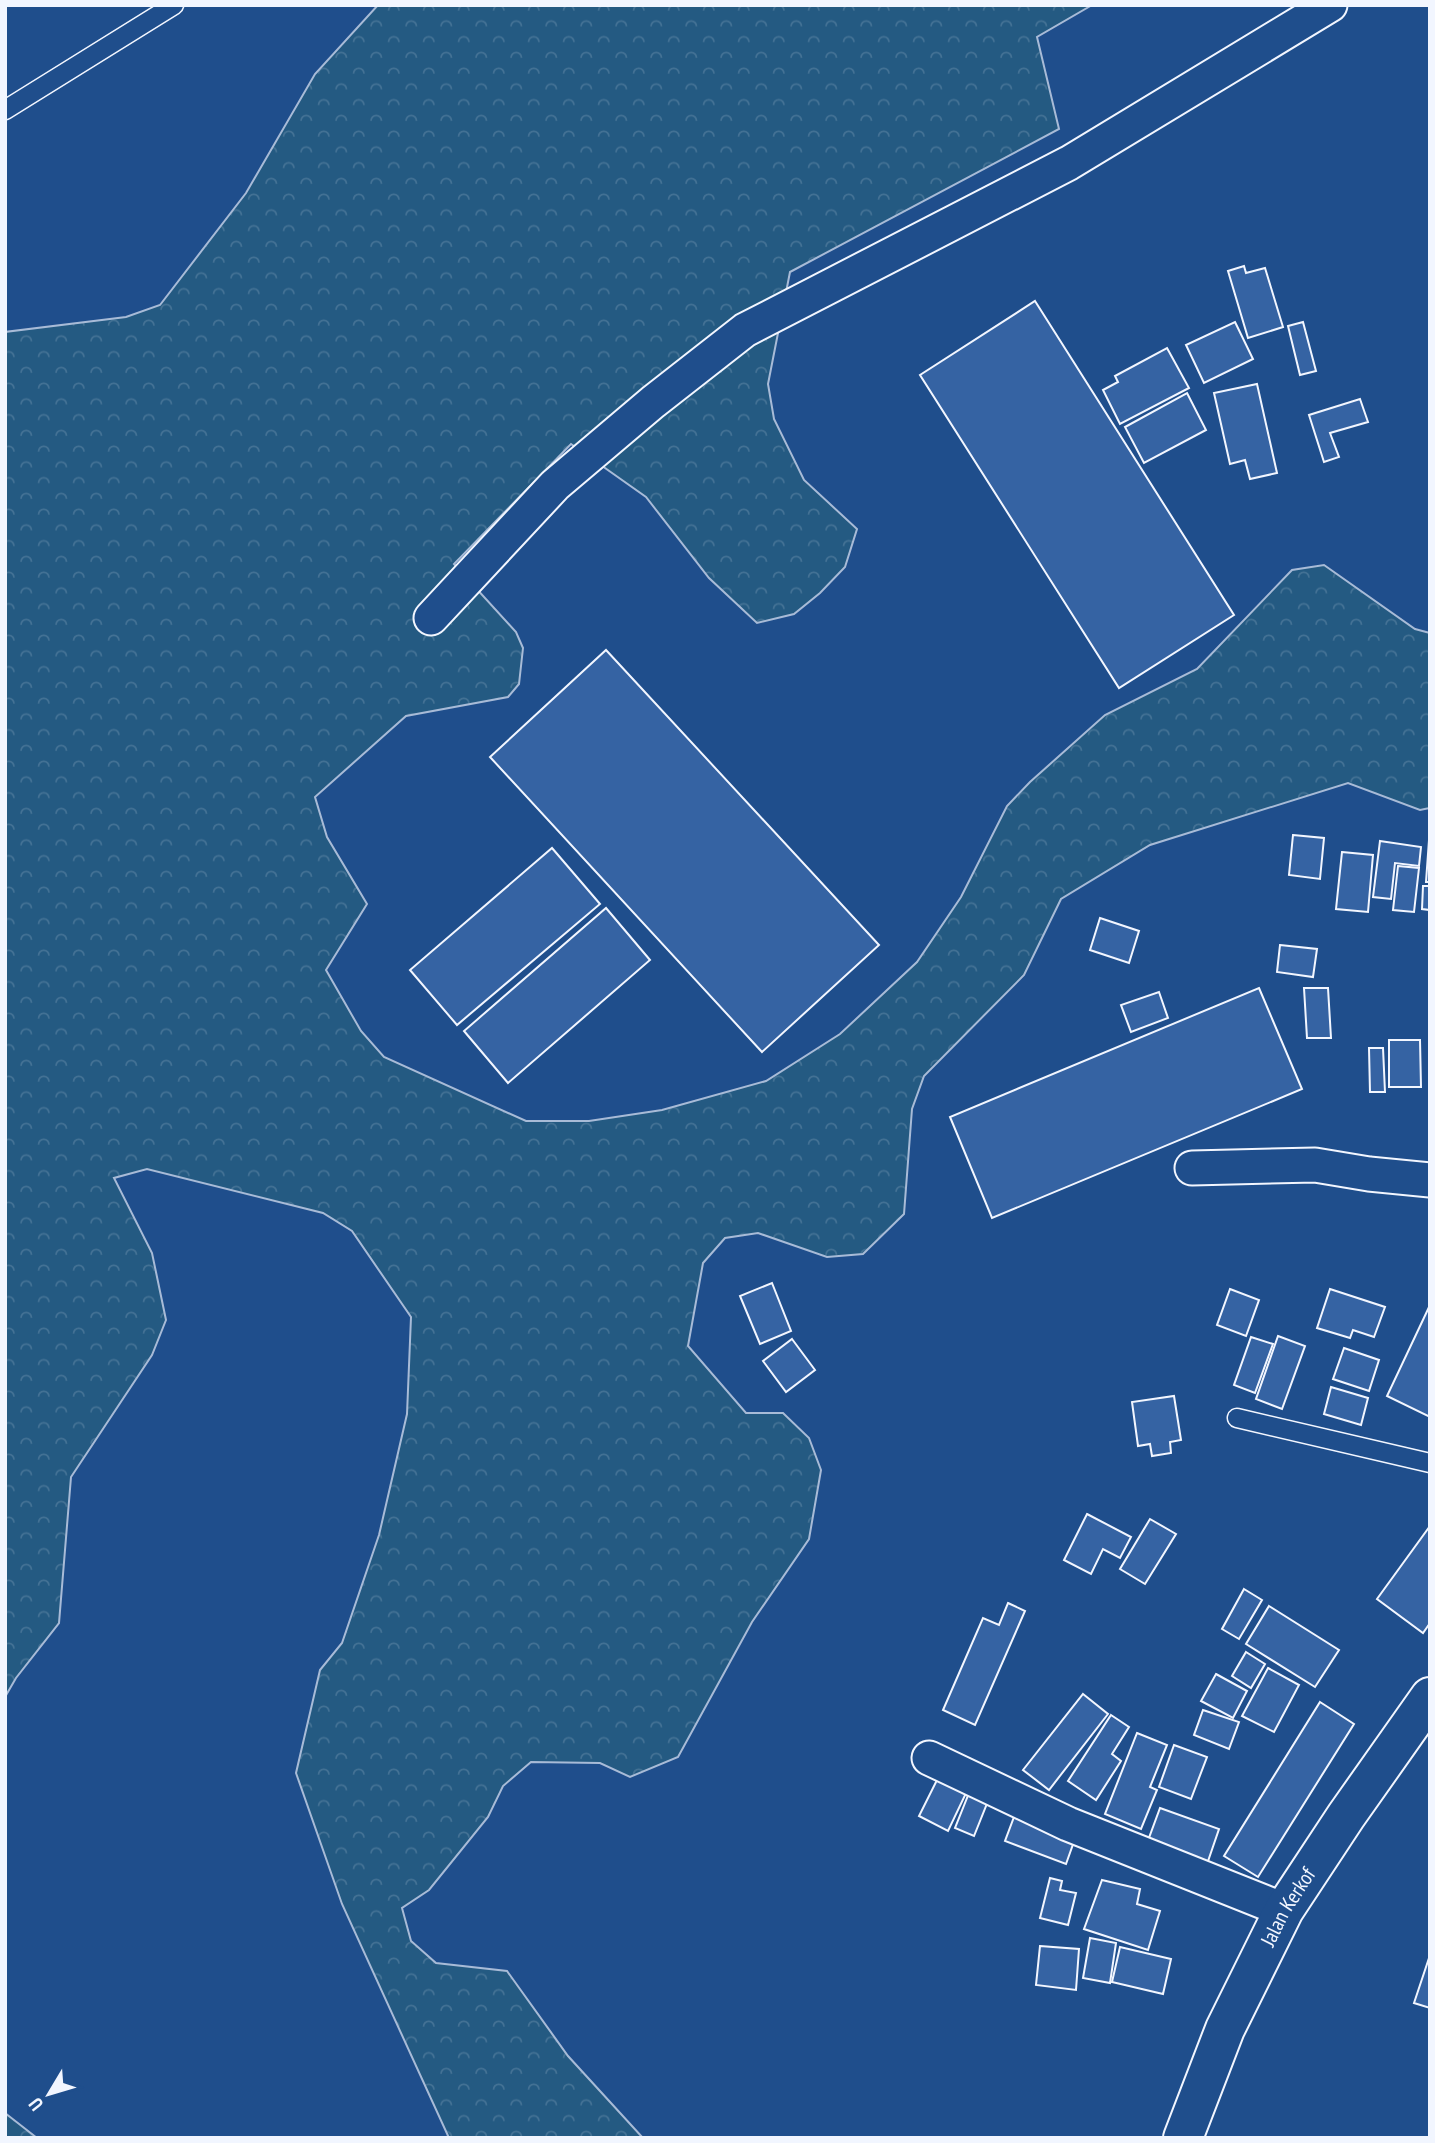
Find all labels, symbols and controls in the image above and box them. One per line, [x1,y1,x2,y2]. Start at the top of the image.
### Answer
street label: Jalan Kerkof [1254,1862,1321,1952]
north arrow [14,2059,84,2129]
text: U [23,2093,48,2116]

